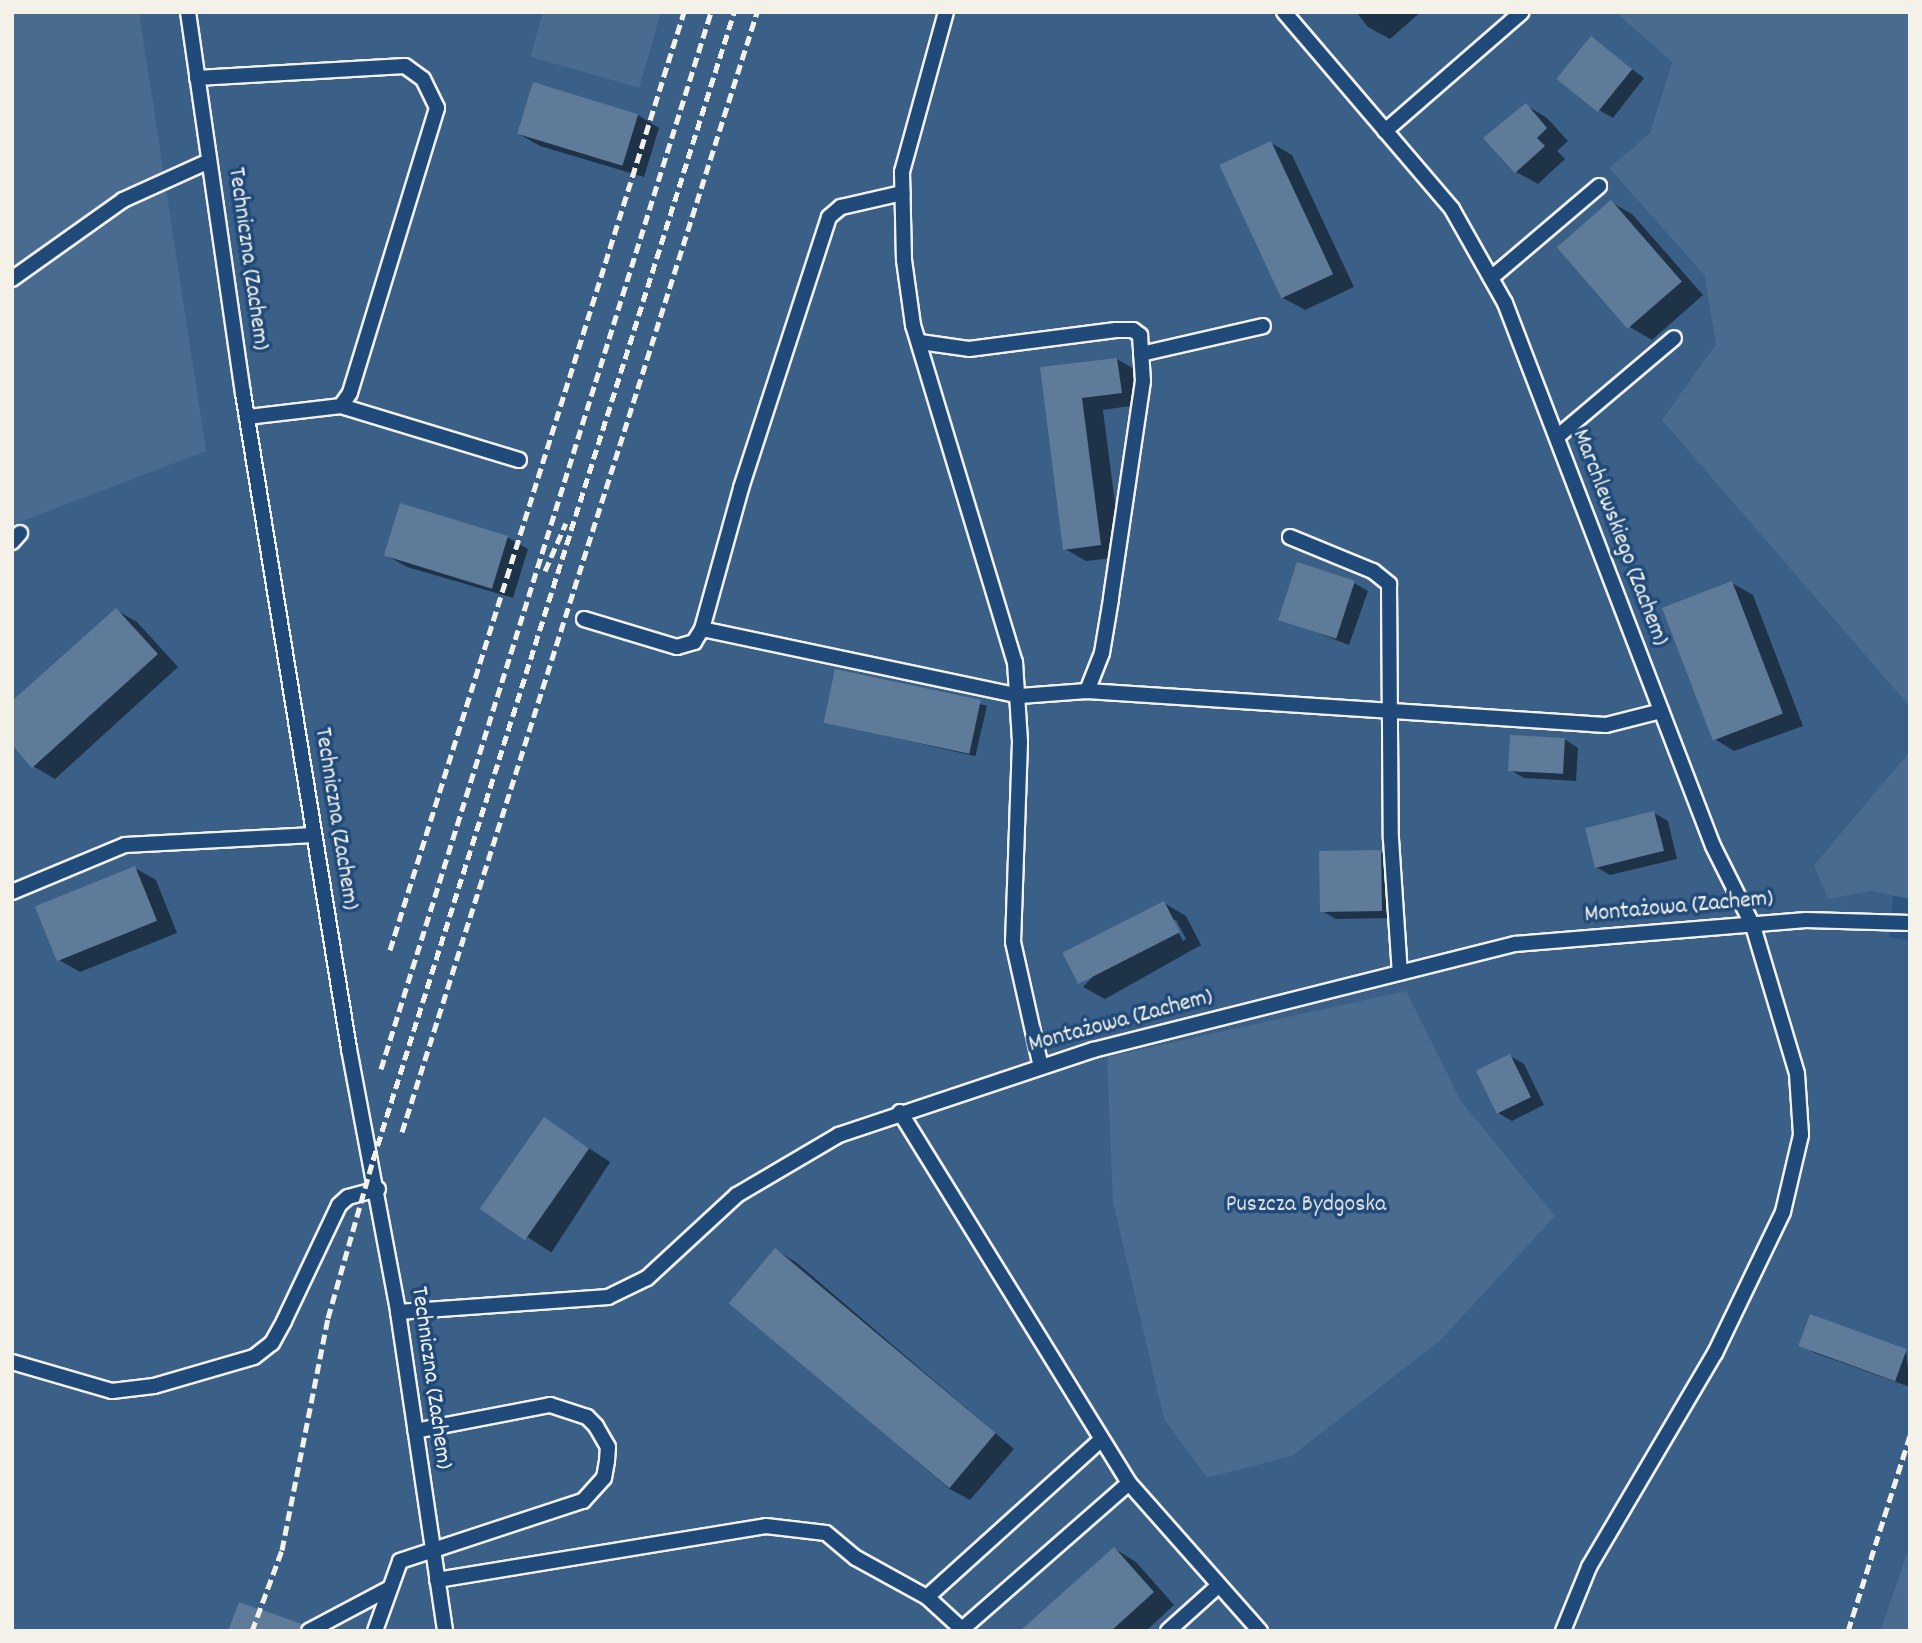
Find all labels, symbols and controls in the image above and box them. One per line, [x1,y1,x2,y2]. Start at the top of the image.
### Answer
street label: Techniczna (Zachem) [220,166,274,352]
street label: Marchlewskiego (Zachem) [1564,426,1674,650]
street label: Techniczna (Zachem) [306,726,364,912]
street label: Montażowa (Zachem) [1583,885,1775,931]
street label: Montażowa (Zachem) [1026,984,1216,1060]
park label: Puszcza Bydgoska [1226,1192,1386,1220]
street label: Techniczna (Zachem) [403,1285,457,1471]

